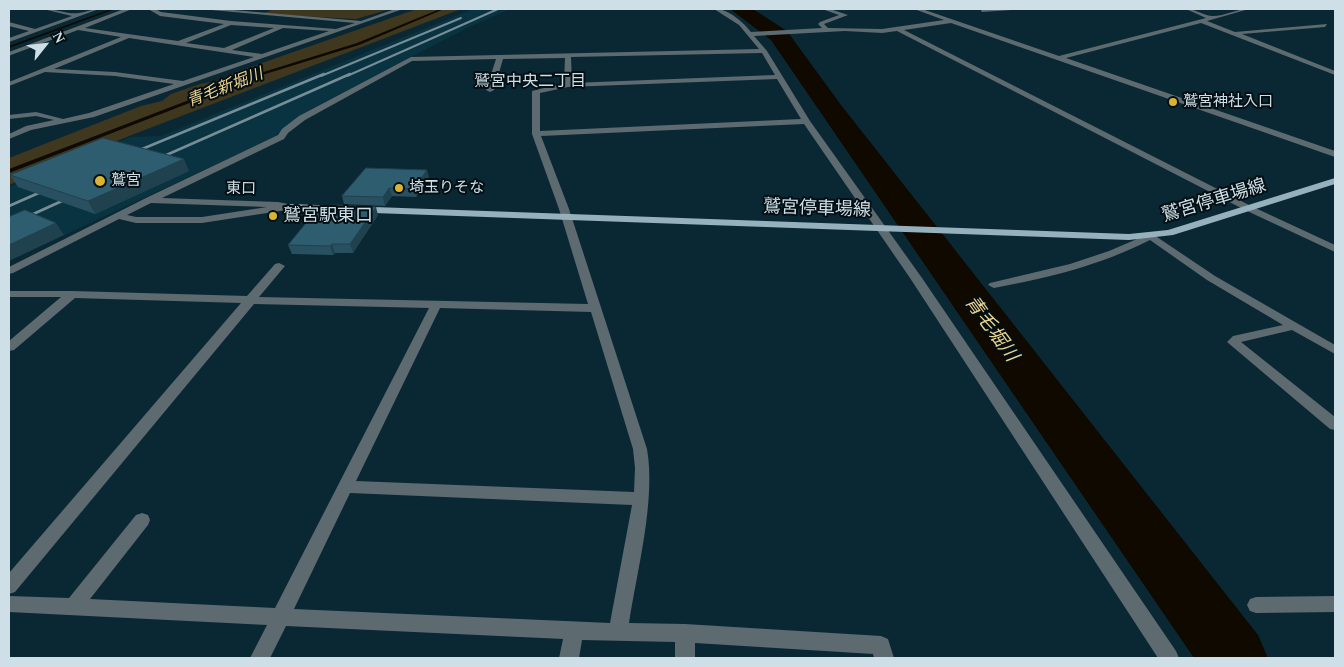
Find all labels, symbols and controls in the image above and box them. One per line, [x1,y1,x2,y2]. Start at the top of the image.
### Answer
north arrow [20,20,70,70]
text: N [50,29,68,46]
water label: 青毛新堀川 [184,65,266,111]
district label: 鷲宮中央二丁目 [474,72,586,92]
place label: 鷲宮神社入口 [1183,93,1273,111]
marker: 鷲宮神社入口 [1167,96,1179,108]
place label: 鷲宮 [111,172,141,190]
marker: 鷲宮 [93,174,107,188]
street label: 鷲宮停車場線 [1159,175,1269,227]
place label: 埼玉りそな [409,179,484,197]
street label: 東口 [226,180,256,198]
marker: 埼玉りそな [393,182,405,194]
street label: 鷲宮停車場線 [763,196,871,222]
place label: 鷲宮駅東口 [283,205,373,227]
marker: 鷲宮駅東口 [267,210,279,222]
water label: 青毛堀川 [959,292,1023,366]

